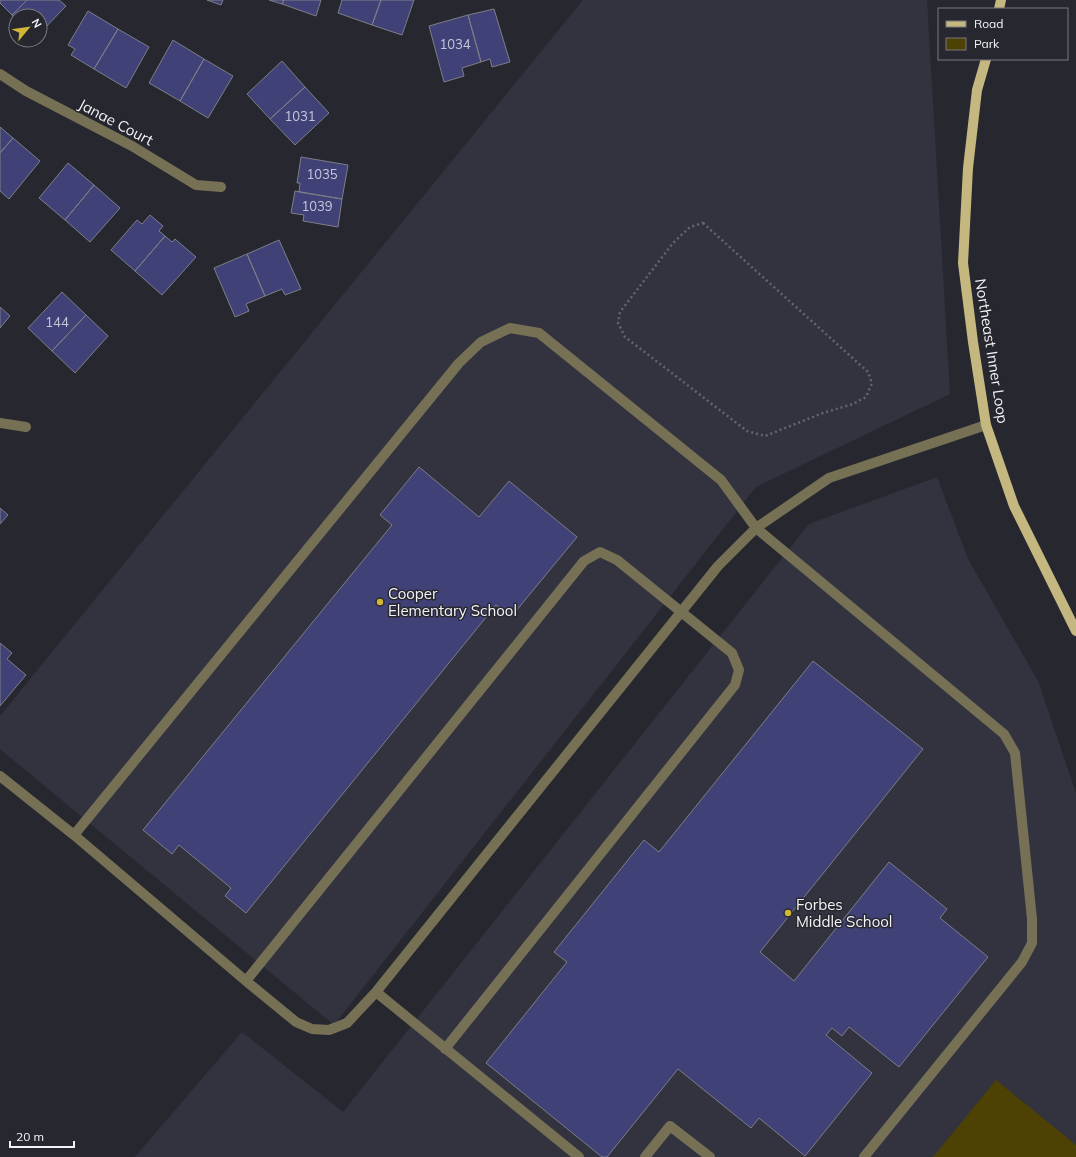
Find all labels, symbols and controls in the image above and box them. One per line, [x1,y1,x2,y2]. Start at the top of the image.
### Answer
north arrow [8,8,48,48]
legend [938,8,1068,60]
text: N [29,16,45,30]
text: Road [974,16,1003,31]
house number: 1034 [439,36,471,52]
text: Park [974,36,1000,51]
street label: Janae Court [75,94,157,150]
house number: 1031 [284,108,316,124]
house number: 1035 [306,166,338,182]
house number: 1039 [301,198,333,214]
street label: Northeast Inner Loop [971,277,1013,425]
house number: 144 [45,314,69,330]
place label: Cooper Elementary School [388,584,517,620]
marker: Cooper Elementary School [375,597,385,607]
place label: Forbes Middle School [796,895,892,931]
marker: Forbes Middle School [783,908,793,918]
scale bar [10,1123,74,1149]
text: 20 m [16,1129,44,1144]

